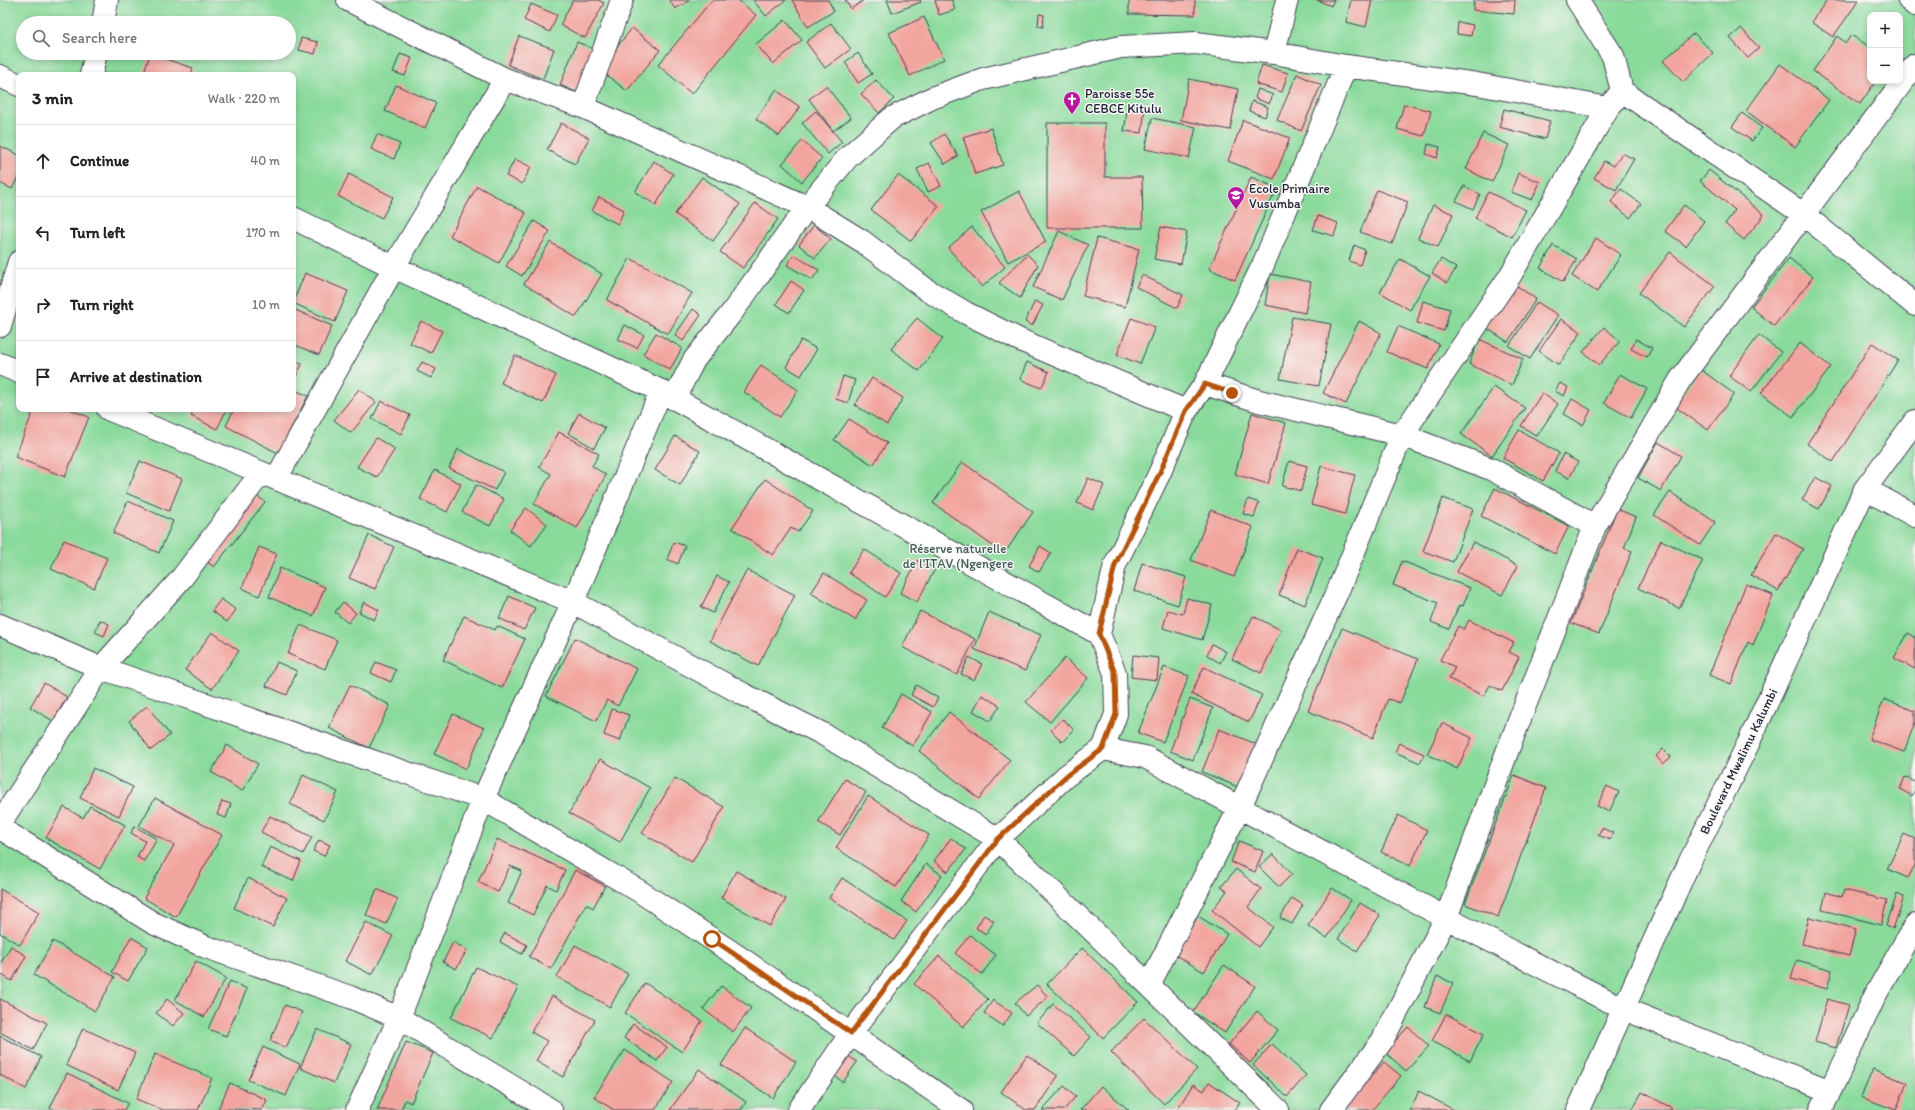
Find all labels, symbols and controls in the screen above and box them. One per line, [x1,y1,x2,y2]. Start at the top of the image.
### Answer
map controls [1867,12,1903,84]
button: + [1867,12,1903,48]
search box [16,16,296,60]
icon: search [30,27,52,49]
text: Search here [62,29,137,47]
button: − [1867,48,1903,84]
place label: Paroisse 55e CEBCE Kitulu [1085,86,1162,116]
text: 3 min [32,88,73,108]
church icon: Paroisse 55e CEBCE Kitulu [1062,90,1082,115]
text: Walk · 220 m [208,91,280,106]
icon: ahead [32,150,54,172]
text: Continue [70,152,129,170]
text: 40 m [250,153,280,168]
place label: Ecole Primaire Vusumba [1249,181,1330,211]
school or university icon: Ecole Primaire Vusumba [1226,185,1246,210]
icon: left [32,222,54,244]
text: Turn left [70,224,125,242]
text: 170 m [246,225,280,240]
icon: right [32,294,54,316]
text: Turn right [70,296,134,314]
text: 10 m [252,297,280,312]
icon: arrive [32,366,54,388]
text: Arrive at destination [70,368,202,386]
route end [1223,384,1241,402]
park label: Réserve naturelle de l'ITAV (Ngengere [903,541,1013,571]
street label: Boulevard Mwalimu Kalumbi [1697,686,1780,837]
route start [703,930,721,948]

